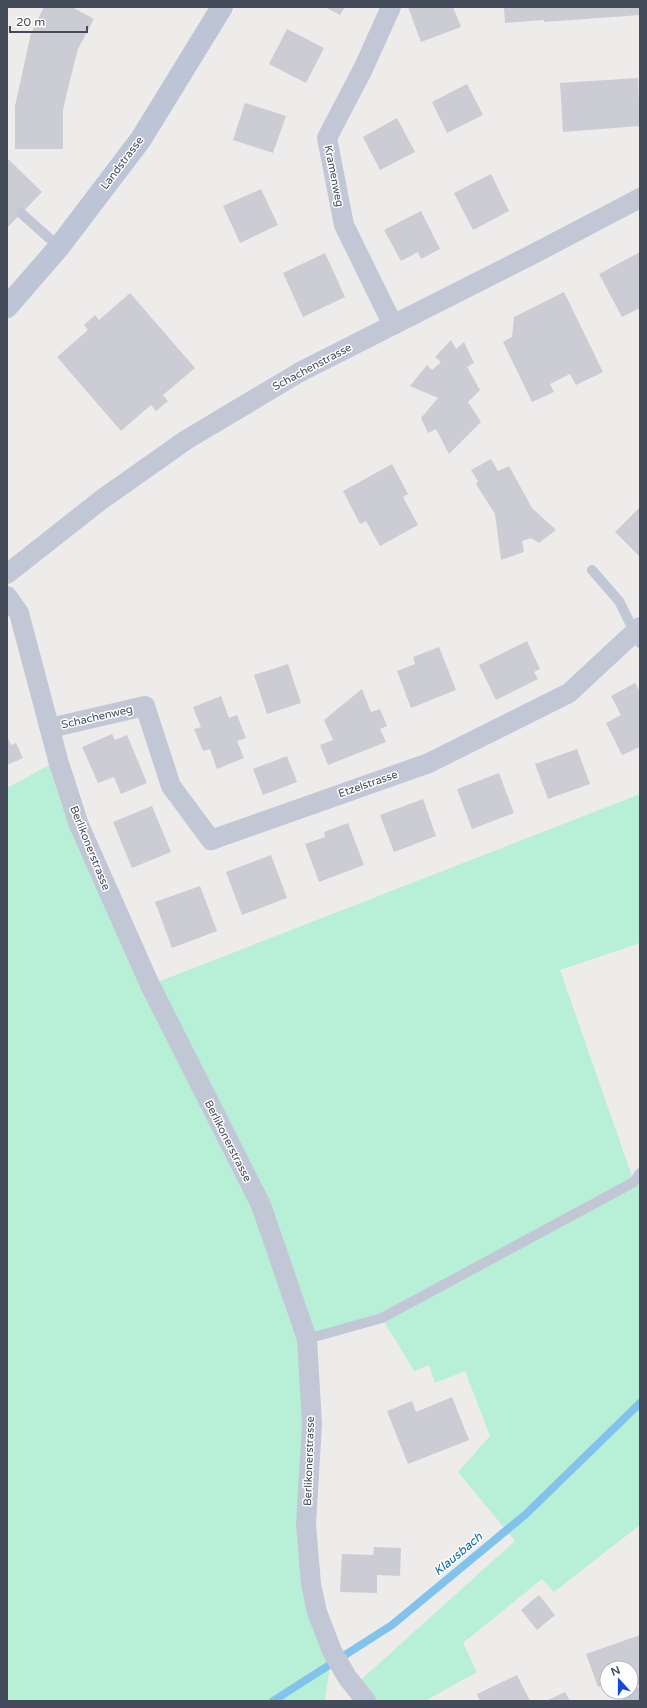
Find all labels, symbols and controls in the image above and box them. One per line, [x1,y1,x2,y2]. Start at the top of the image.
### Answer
scale bar [10,8,87,34]
text: 20 m [16,15,45,29]
street label: Landstrasse [98,134,146,192]
street label: Kramenweg [322,144,346,208]
street label: Schachenstrasse [270,341,354,393]
street label: Schachenweg [60,702,134,732]
street label: Etzelstrasse [337,768,399,800]
street label: Berlikonerstrasse [67,804,113,892]
street label: Berlikonerstrasse [202,1098,254,1184]
street label: Berlikonerstrasse [301,1416,317,1506]
water label: Klausbach [431,1529,486,1578]
north arrow [599,1660,639,1700]
text: N [609,1663,622,1679]

